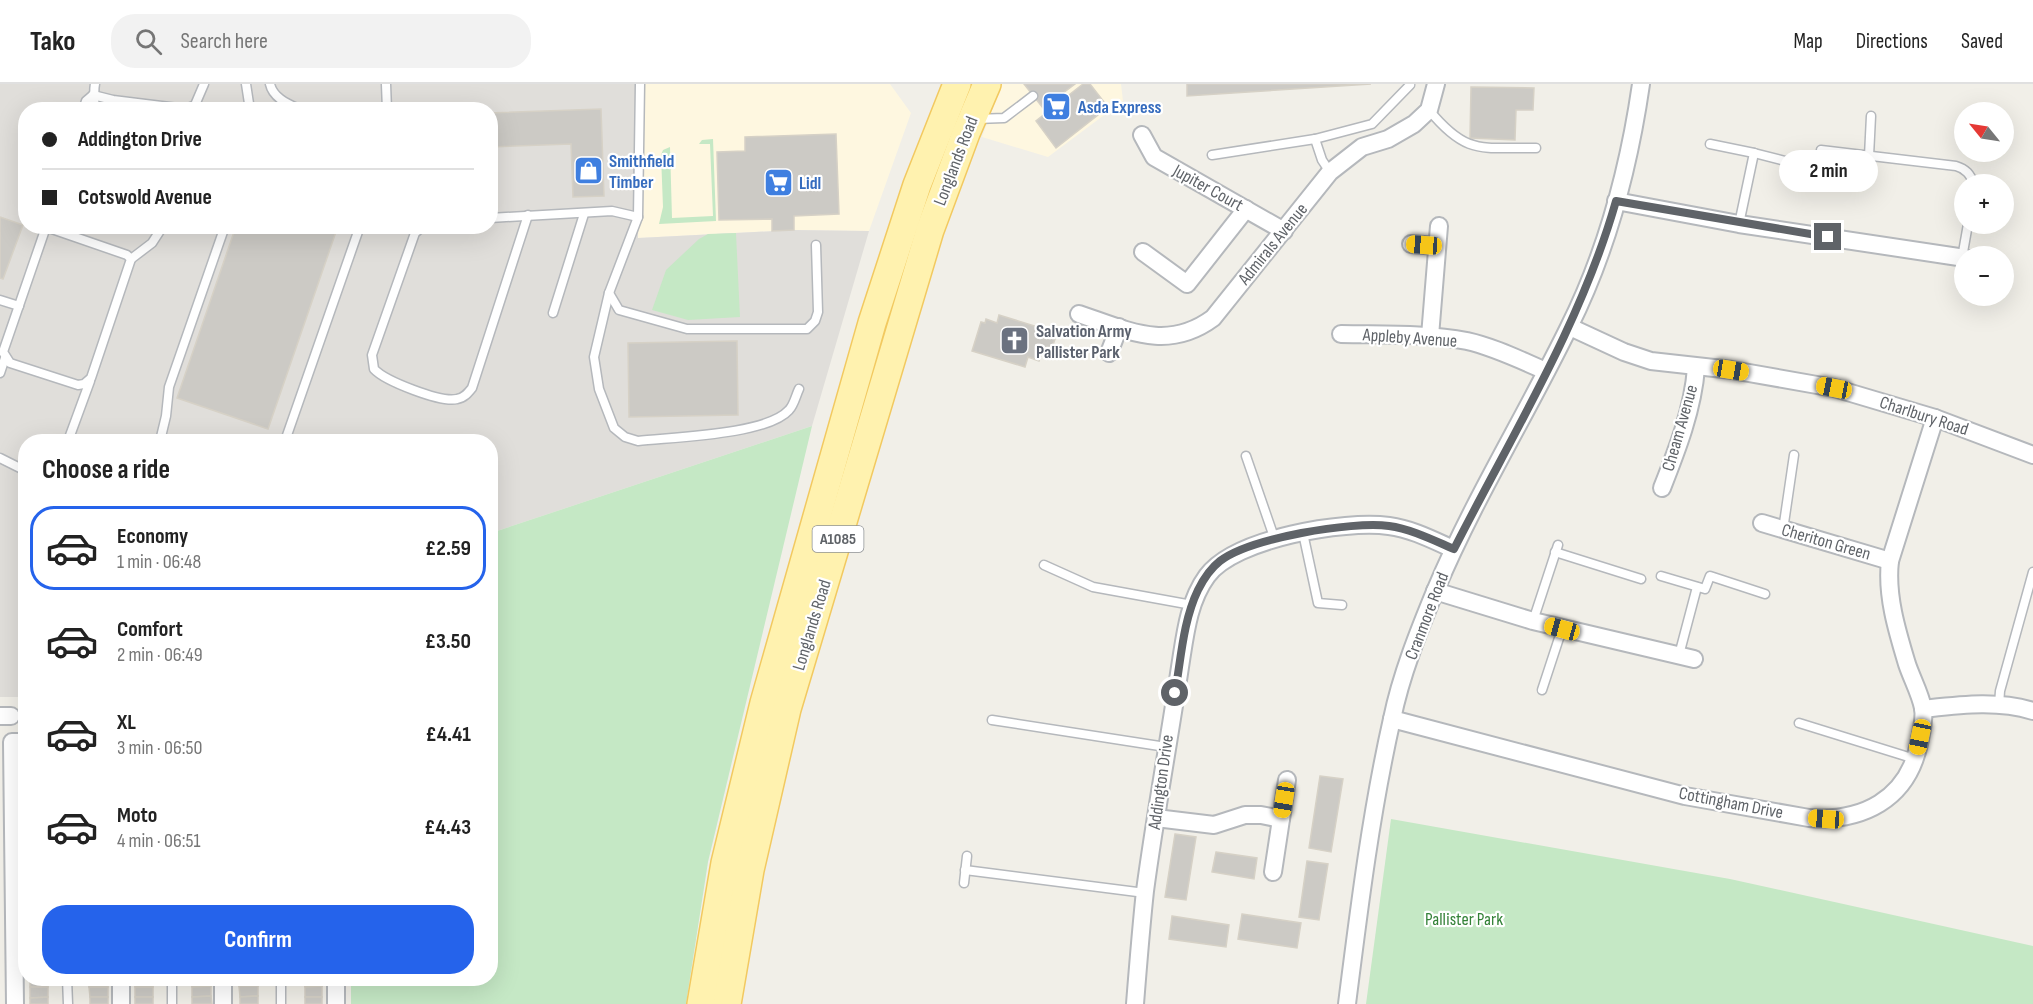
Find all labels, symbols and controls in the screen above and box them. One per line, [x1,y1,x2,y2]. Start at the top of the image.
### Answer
search box [111,14,531,68]
text: Tako [30,25,75,58]
icon: search [132,25,165,58]
text: Search here [180,28,268,55]
text: Map [1793,29,1823,54]
text: Directions [1856,29,1928,54]
text: Saved [1961,29,2003,54]
supermarket icon: Asda Express [1041,91,1073,123]
place label: Asda Express [1077,97,1161,118]
north arrow [1954,102,2014,162]
map controls [1954,102,2014,306]
street label: Longlands Road [929,114,983,208]
text: Addington Drive [78,126,202,153]
callout: 2 min [1778,150,1878,192]
place label: Smithfield Timber [609,151,674,193]
shop icon: Smithfield Timber [572,155,604,187]
text: 2 min [1809,159,1848,183]
street label: Jupiter Court [1168,160,1247,216]
supermarket icon: Lidl [762,167,794,199]
place label: Lidl [799,173,821,194]
button: + [1954,174,2014,234]
text: Cotswold Avenue [78,184,212,211]
street label: Admirals Avenue [1233,199,1312,290]
route end [1814,223,1841,250]
car [1405,235,1443,255]
button: − [1954,246,2014,306]
place label: Salvation Army Pallister Park [1036,321,1132,363]
street label: Appleby Avenue [1361,324,1458,352]
church icon: Salvation Army Pallister Park [999,325,1031,357]
car [1712,358,1750,382]
car [1815,376,1853,400]
street label: Cheam Avenue [1658,382,1702,474]
street label: Charlbury Road [1877,392,1971,440]
text: Choose a ride [42,454,170,486]
street label: Cheriton Green [1779,519,1873,565]
icon: car [45,521,99,575]
text: Economy [117,523,188,550]
road number: A1085 [812,526,864,552]
text: £2.59 [425,535,471,562]
text: 1 min · 06:48 [117,550,201,574]
street label: Cranmore Road [1401,569,1453,663]
street label: Longlands Road [788,577,836,673]
icon: car [45,614,99,668]
text: Comfort [117,616,183,643]
car [1542,616,1582,642]
text: £3.50 [425,628,471,655]
text: 2 min · 06:49 [117,643,203,667]
route start [1161,679,1188,706]
icon: car [45,707,99,761]
text: XL [117,709,136,736]
car [1907,718,1933,756]
text: £4.41 [426,721,471,748]
street label: Addington Drive [1144,733,1178,832]
text: 3 min · 06:50 [117,736,202,760]
car [1272,781,1296,819]
street label: Cottingham Drive [1677,783,1785,823]
icon: car [45,800,99,854]
text: Moto [117,802,157,829]
car [1807,809,1845,829]
text: £4.43 [424,814,471,841]
text: 4 min · 06:51 [117,829,200,853]
button: Confirm [42,905,474,974]
park label: Pallister Park [1425,909,1503,930]

